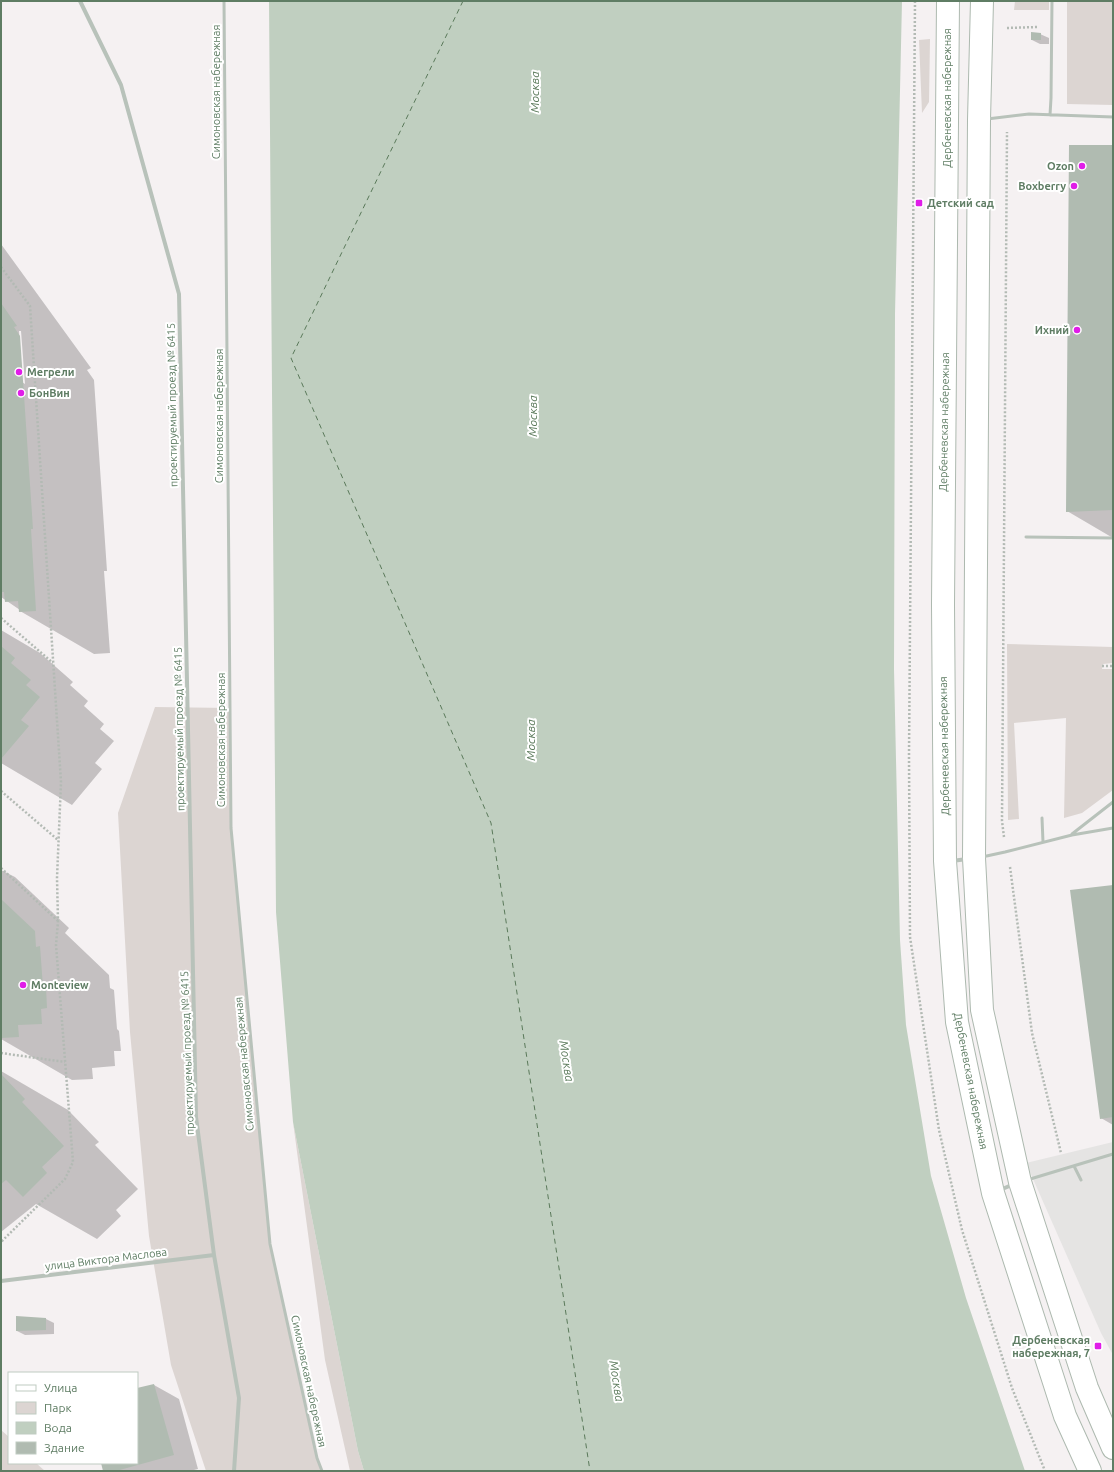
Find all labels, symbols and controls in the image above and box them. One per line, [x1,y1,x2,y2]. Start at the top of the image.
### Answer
street label: Симоновская набережная [210,25,222,159]
street label: Дербеневская набережная [941,28,953,168]
water label: Москва [528,71,541,113]
place label: Ozon [1047,160,1074,172]
marker: Ozon [1077,161,1087,171]
place label: Boxberry [1018,180,1066,192]
marker: Boxberry [1069,181,1079,191]
place label: Детский сад [927,197,994,209]
marker: Детский сад [914,198,924,208]
street label: проектируемый проезд № 6415 [165,323,179,487]
place label: Ихний [1035,324,1069,336]
marker: Ихний [1072,325,1082,335]
street label: Симоновская набережная [213,349,225,483]
street label: Дербеневская набережная [937,352,951,492]
place label: Мегрели [27,366,74,378]
marker: Мегрели [14,367,24,377]
place label: БонВин [29,387,70,399]
marker: БонВин [16,388,26,398]
water label: Москва [526,395,539,437]
street label: проектируемый проезд № 6415 [172,647,186,811]
street label: Симоновская набережная [215,673,227,807]
street label: Дербеневская набережная [937,676,951,816]
water label: Москва [524,719,537,761]
street label: проектируемый проезд № 6415 [178,971,196,1135]
place label: Monteview [31,979,89,991]
marker: Monteview [18,980,28,990]
street label: Симоновская набережная [232,996,256,1132]
street label: Дербеневская набережная [952,1011,990,1151]
water label: Москва [557,1040,577,1083]
street label: улица Виктора Маслова [44,1246,168,1272]
street label: Симоновская набережная [289,1314,329,1448]
place label: Дербеневская набережная, 7 [1012,1334,1090,1359]
marker: Дербеневская набережная, 7 [1093,1341,1103,1351]
water label: Москва [607,1360,627,1403]
legend [8,1372,138,1464]
text: Улица [44,1381,77,1394]
text: Парк [44,1401,72,1414]
text: Вода [44,1421,72,1434]
text: Здание [44,1441,85,1454]

